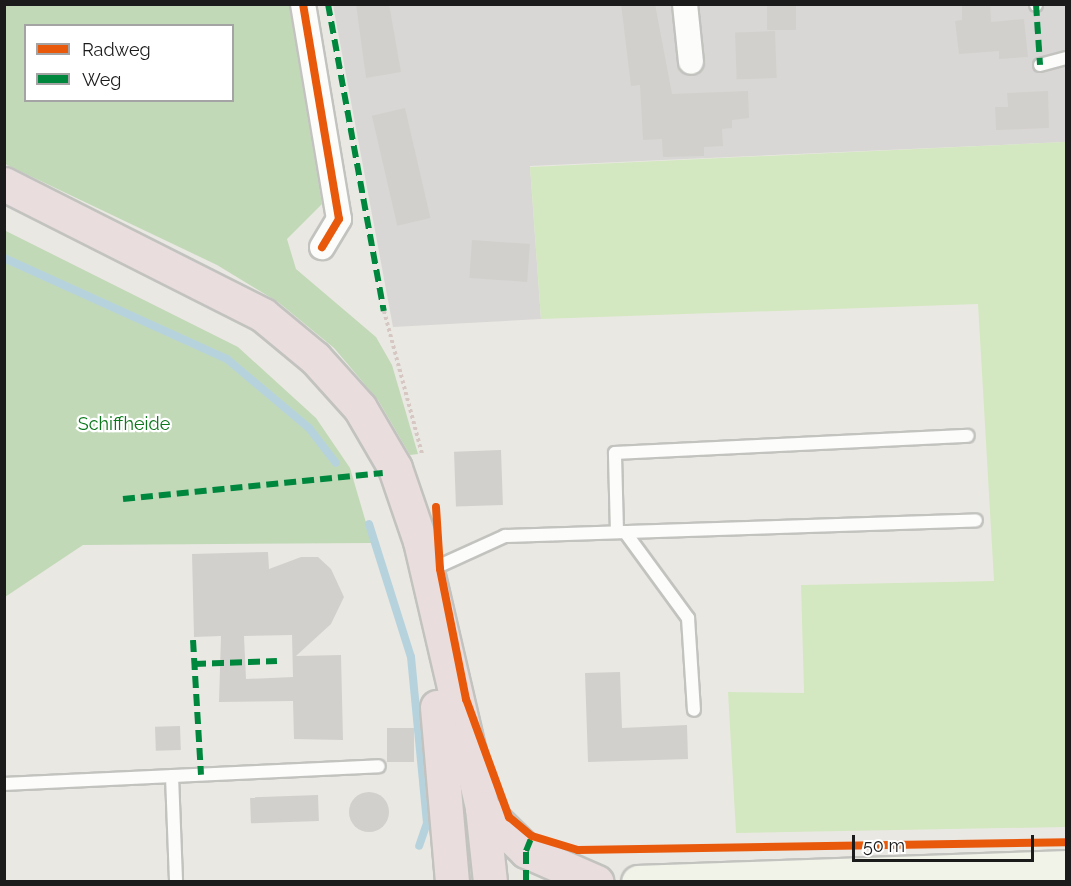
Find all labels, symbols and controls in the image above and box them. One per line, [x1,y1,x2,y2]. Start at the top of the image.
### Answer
legend [24,24,234,102]
text: Radweg [82,39,151,60]
text: Weg [82,69,121,90]
park label: Schiffheide [78,413,170,435]
scale bar [855,823,1036,861]
text: 50 m [863,835,905,856]

